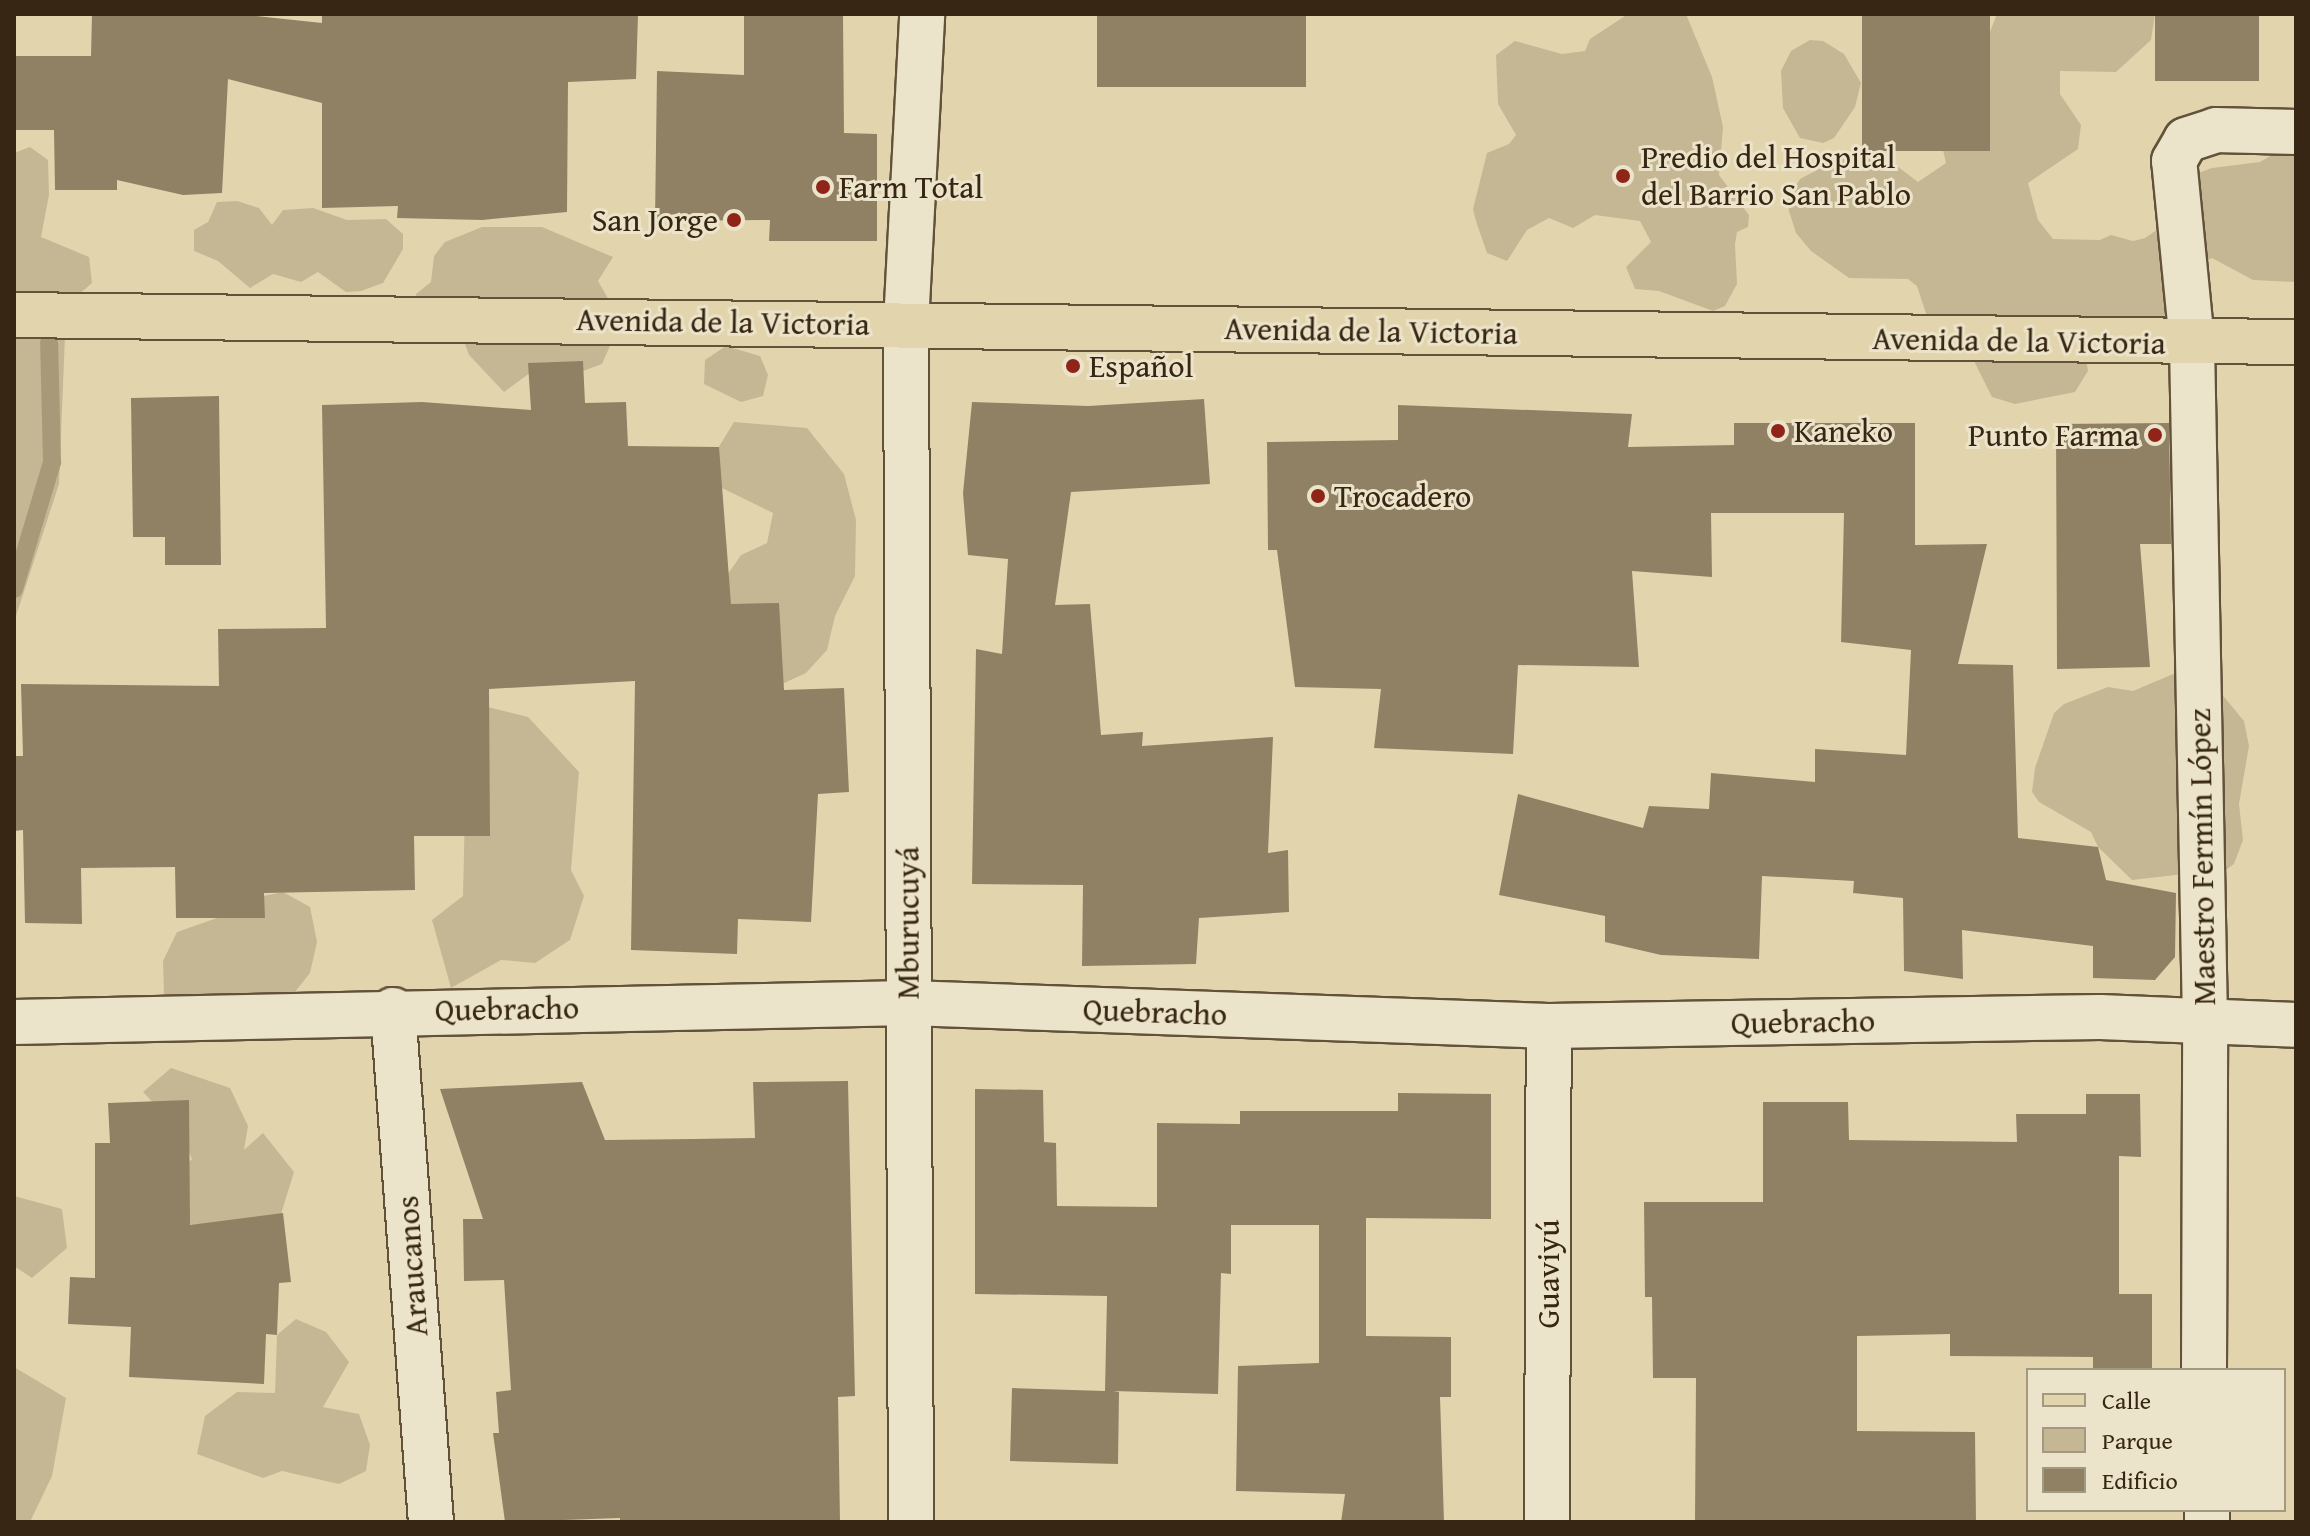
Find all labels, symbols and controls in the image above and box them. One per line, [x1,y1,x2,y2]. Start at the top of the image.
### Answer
place label: Predio del Hospital del Barrio San Pablo [1641,139,1911,214]
marker: Predio del Hospital del Barrio San Pablo [1612,165,1634,187]
place label: Farm Total [839,168,983,206]
marker: Farm Total [814,178,832,196]
place label: San Jorge [592,201,718,239]
marker: San Jorge [725,211,743,229]
street label: Avenida de la Victoria [576,300,870,344]
street label: Avenida de la Victoria [1224,309,1518,353]
street label: Avenida de la Victoria [1872,319,2166,363]
place label: Español [1089,347,1194,385]
marker: Español [1064,357,1082,375]
place label: Kaneko [1794,412,1893,450]
place label: Punto Farma [1968,416,2139,454]
marker: Kaneko [1769,422,1787,440]
marker: Punto Farma [2146,426,2164,444]
place label: Trocadero [1334,477,1471,515]
marker: Trocadero [1309,487,1327,505]
street label: Maestro Fermín López [2180,708,2224,1006]
street label: Mburucuyá [889,846,927,1000]
street label: Quebracho [435,989,579,1029]
street label: Quebracho [1082,990,1228,1034]
street label: Quebracho [1731,1002,1875,1042]
street label: Araucanos [388,1194,436,1338]
street label: Guaviyú [1529,1220,1567,1328]
legend [2026,1368,2286,1512]
text: Calle [2102,1383,2151,1418]
text: Parque [2102,1423,2173,1458]
text: Edificio [2102,1463,2178,1498]

